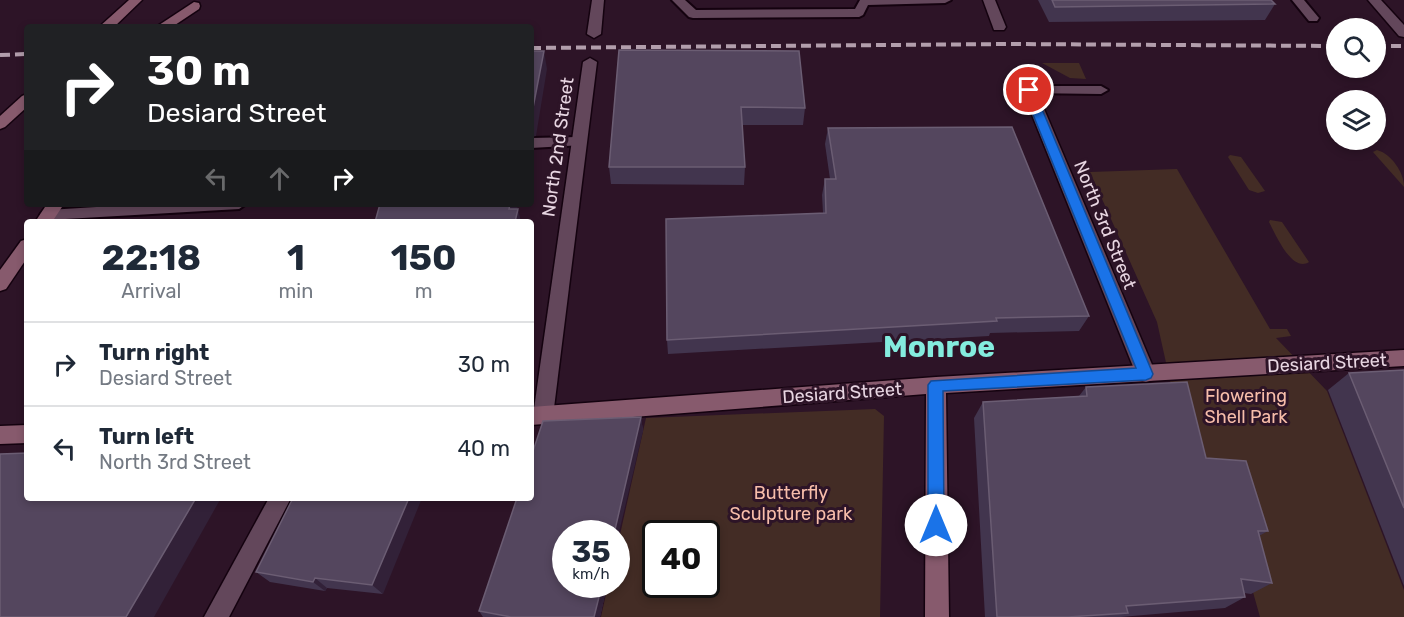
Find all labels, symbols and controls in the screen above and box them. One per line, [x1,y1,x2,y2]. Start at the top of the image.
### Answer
map controls [1326,18,1386,150]
button: search [1326,18,1386,78]
text: 30 m [147,46,251,96]
icon: right [48,48,126,126]
pin [1003,64,1054,115]
icon: arrive [1012,73,1045,106]
street label: North 2nd Street [537,76,579,218]
button: layers [1326,90,1386,150]
text: Desiard Street [147,97,327,129]
street label: North 3rd Street [1069,157,1141,293]
icon: left [200,162,233,195]
icon: ahead [263,162,296,195]
icon: right [326,162,359,195]
text: 22:18 [102,236,201,279]
text: 1 [287,236,305,279]
text: 150 [391,236,456,279]
text: Arrival [121,279,181,303]
text: min [279,279,313,303]
text: m [415,279,433,303]
district label: Monroe [883,329,995,365]
text: Turn right [99,339,209,366]
icon: right [48,348,81,381]
street label: Desiard Street [1267,349,1387,377]
text: 30 m [458,351,510,378]
text: Desiard Street [99,366,232,390]
street label: Desiard Street [781,378,903,408]
park label: Flowering Shell Park [1205,385,1288,428]
text: Turn left [99,423,194,450]
icon: left [48,432,81,465]
text: 40 m [457,435,510,462]
text: North 3rd Street [99,450,251,474]
park label: Butterfly Sculpture park [730,482,853,525]
position arrow [904,493,968,557]
speed limit sign: 40 [642,520,720,598]
text: 35 [571,534,611,570]
text: km/h [572,565,610,583]

